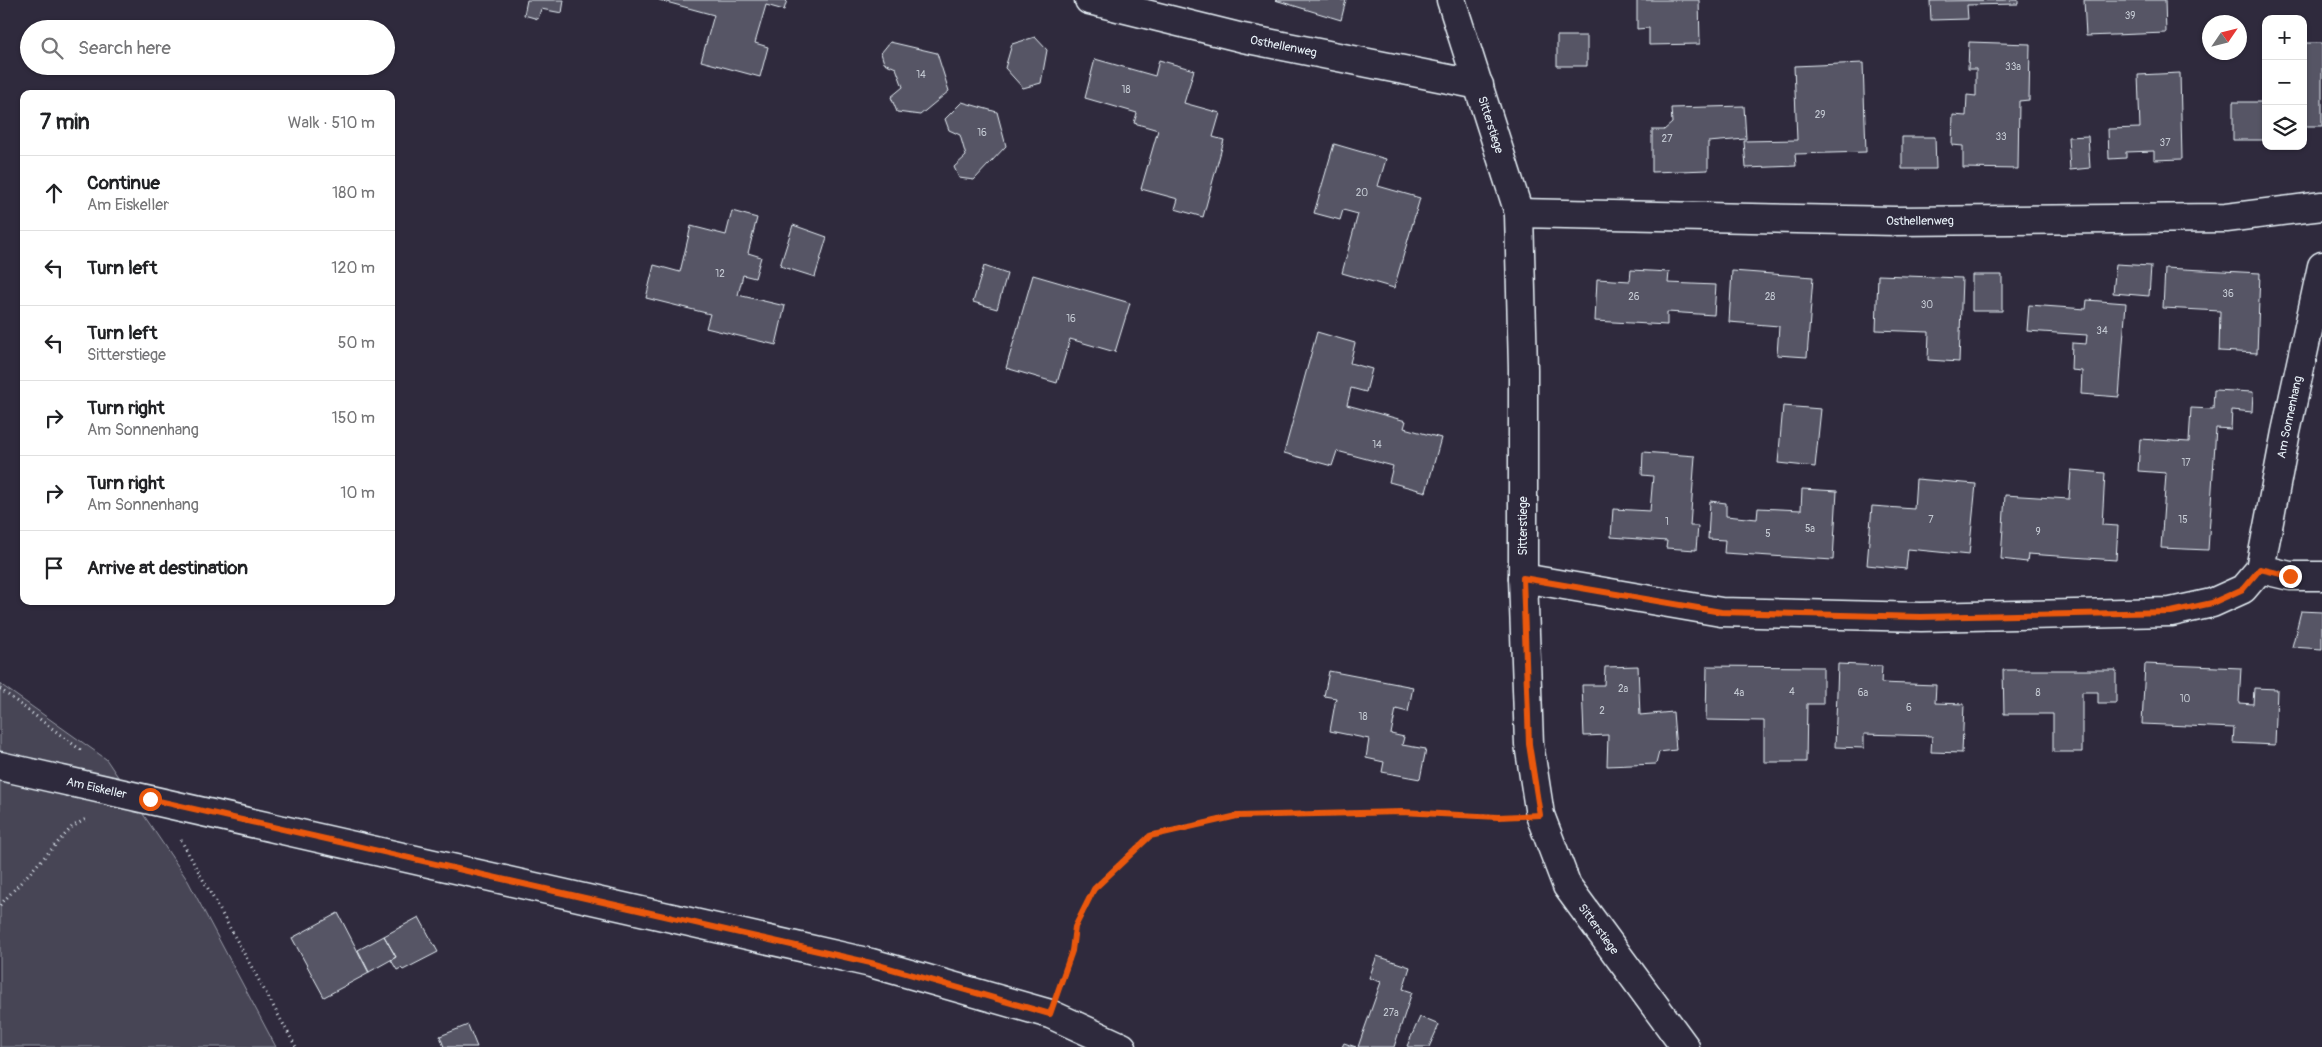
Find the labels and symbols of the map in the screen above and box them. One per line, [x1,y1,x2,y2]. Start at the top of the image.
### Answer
house number: 39 [2125,10,2135,22]
north arrow [2202,15,2247,60]
street label: Osthellenweg [1249,32,1318,60]
house number: 33a [2005,61,2021,73]
house number: 14 [916,69,926,81]
house number: 18 [1122,84,1130,96]
street label: Sitterstiege [1475,94,1507,155]
house number: 29 [1815,109,1825,121]
house number: 16 [977,127,987,139]
house number: 33 [1995,131,2007,143]
house number: 27 [1662,133,1673,145]
house number: 37 [2160,137,2171,149]
house number: 20 [1356,187,1368,199]
street label: Osthellenweg [1886,213,1954,229]
house number: 12 [715,268,725,280]
house number: 36 [2222,288,2234,300]
house number: 26 [1628,291,1640,303]
house number: 28 [1765,291,1775,303]
house number: 30 [1921,299,1933,311]
house number: 16 [1066,313,1076,325]
house number: 34 [2096,325,2108,337]
street label: Am Sonnenhang [2274,374,2305,460]
house number: 14 [1372,439,1382,451]
house number: 17 [2181,457,2191,469]
street label: Sitterstiege [1516,496,1531,556]
house number: 7 [1928,514,1934,526]
house number: 15 [2178,514,2188,526]
house number: 1 [1665,516,1669,528]
house number: 5a [1805,523,1815,535]
house number: 9 [2035,526,2041,538]
house number: 5 [1765,528,1771,540]
route end [2279,565,2302,588]
house number: 2a [1618,683,1628,695]
house number: 4 [1789,686,1795,698]
house number: 4a [1734,687,1745,699]
house number: 6a [1858,687,1869,699]
house number: 8 [2035,687,2041,699]
house number: 10 [2180,693,2191,705]
house number: 6 [1906,702,1912,714]
house number: 2 [1599,705,1605,717]
house number: 18 [1359,711,1367,723]
street label: Am Eiskeller [65,774,129,802]
route start [139,788,162,811]
street label: Sitterstiege [1575,901,1622,958]
house number: 27a [1383,1007,1399,1019]

